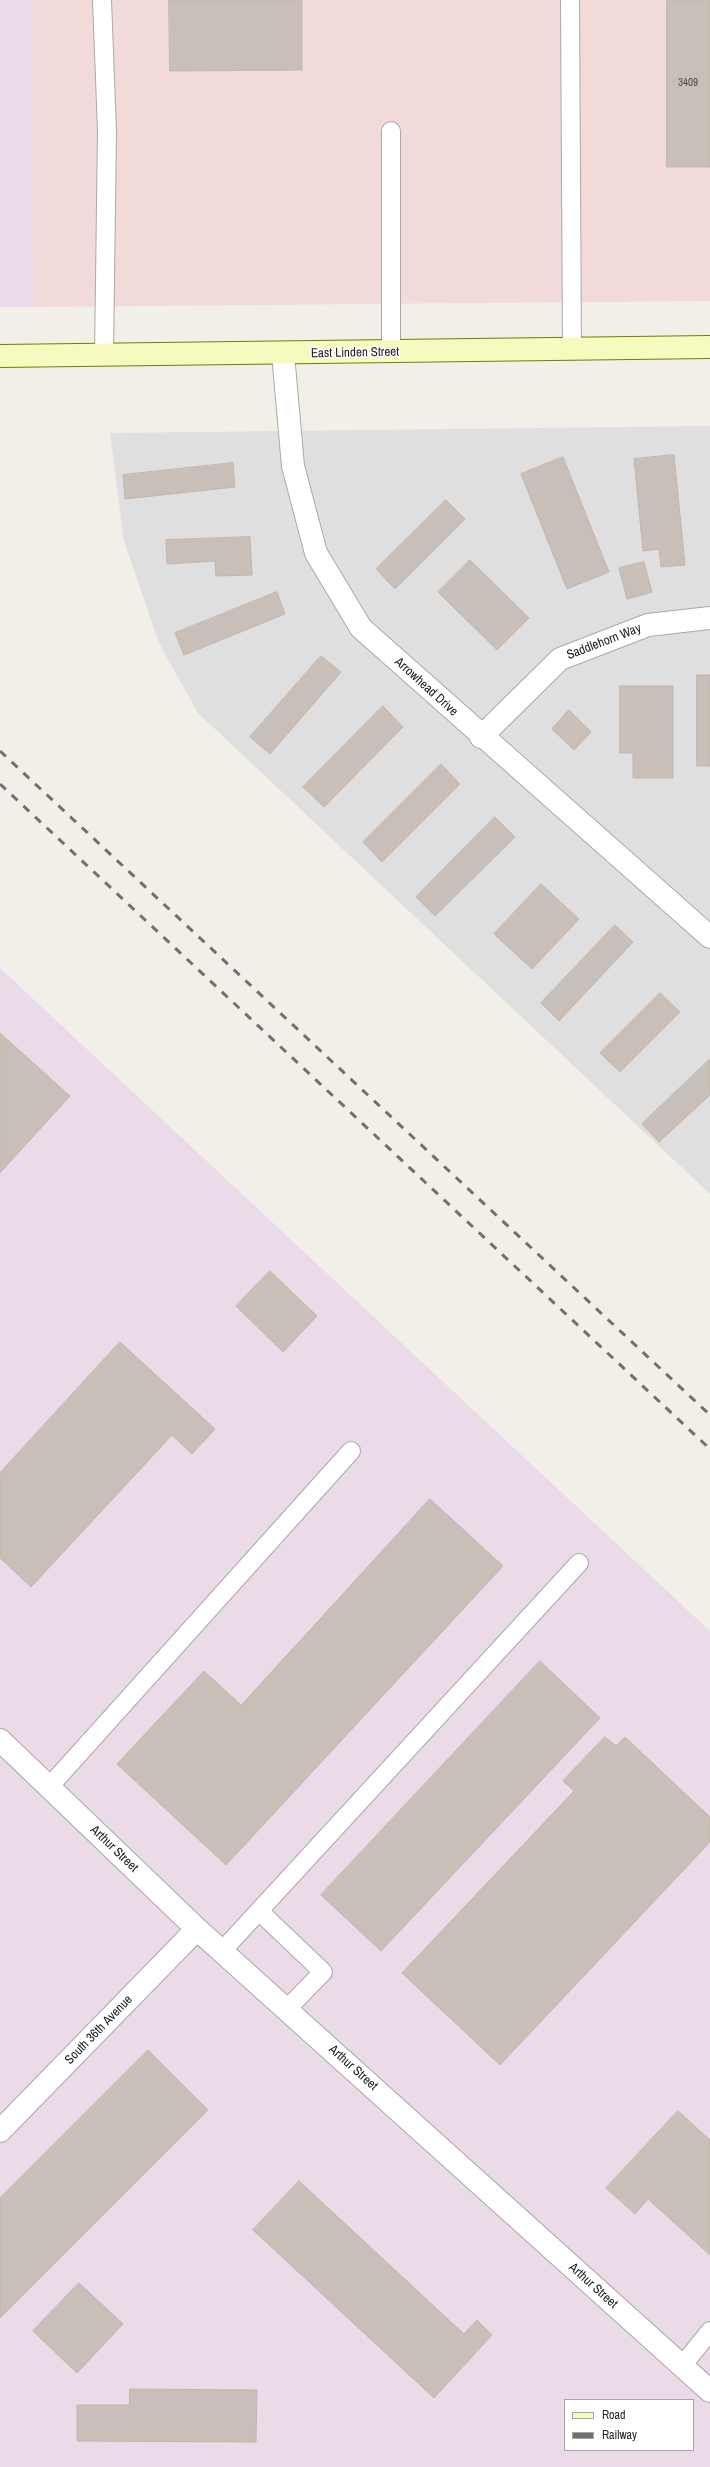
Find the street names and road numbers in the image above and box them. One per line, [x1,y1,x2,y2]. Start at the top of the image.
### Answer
street label: East Linden Street [311,344,399,362]
street label: Saddlehorn Way [565,621,643,663]
street label: Arrowhead Drive [391,654,461,720]
street label: Arthur Street [87,1822,141,1876]
street label: South 36th Avenue [62,1992,136,2068]
street label: Arthur Street [325,2042,381,2094]
street label: Arthur Street [565,2260,621,2312]

